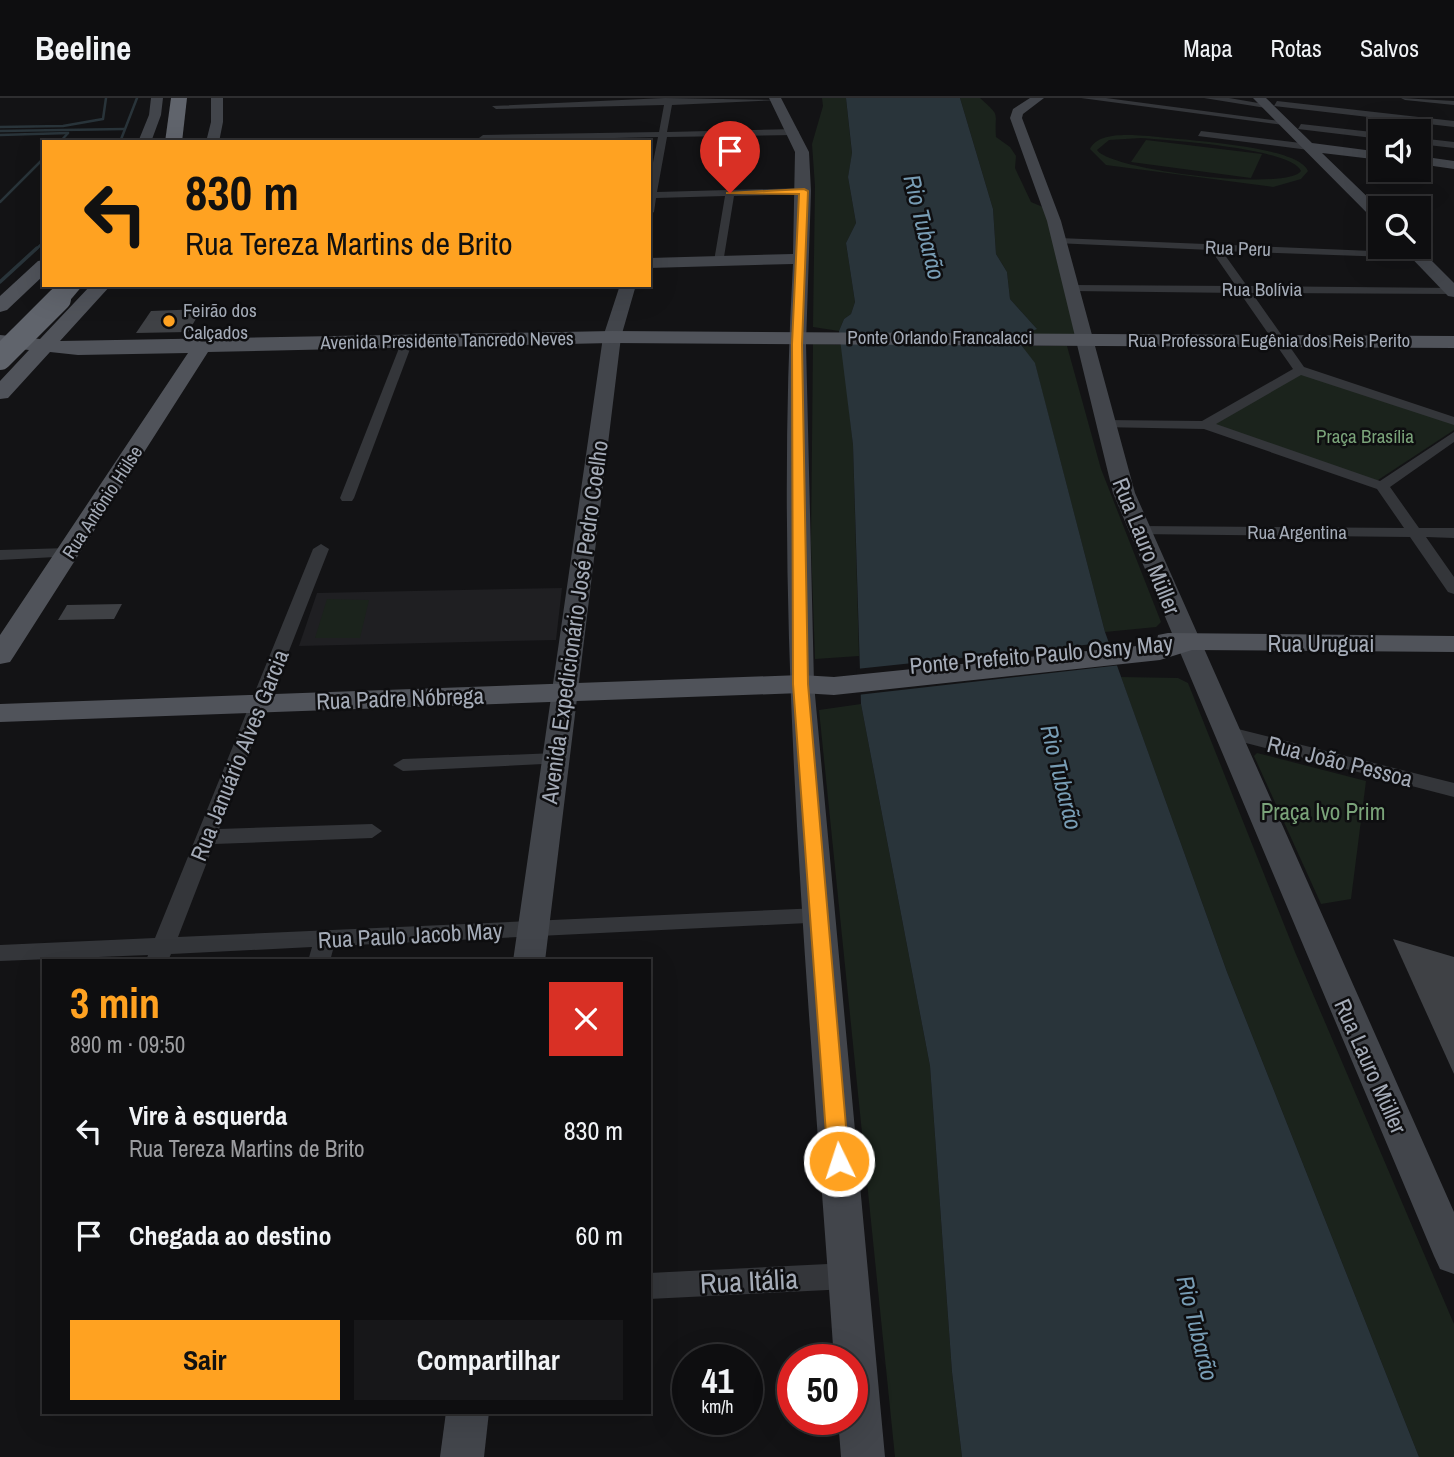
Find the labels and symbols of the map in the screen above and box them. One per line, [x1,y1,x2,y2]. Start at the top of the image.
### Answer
pin [700,121,760,193]
water label: Rio Tubarão [896,171,954,283]
street label: Rua Peru [1205,234,1271,262]
street label: Rua Bolívia [1222,276,1303,302]
place label: Feirão dos Calçados [183,297,257,345]
marker: Feirão dos Calçados [161,313,177,329]
street label: Ponte Orlando Francalacci [847,324,1033,350]
street label: Avenida Presidente Tancredo Neves [319,325,574,355]
street label: Rua Professora Eugênia dos Reis Perito [1128,327,1410,353]
park label: Praça Brasília [1316,423,1414,449]
street label: Avenida Expedicionário José Pedro Coelho [533,438,615,807]
street label: Rua Antônio Hülse [56,440,148,564]
street label: Rua Lauro Müller [1106,473,1189,620]
street label: Rua Argentina [1247,519,1347,545]
street label: Ponte Prefeito Paulo Osny May [908,627,1175,681]
street label: Rua Uruguai [1268,628,1374,659]
street label: Rua Januário Alves Garcia [182,644,296,865]
street label: Rua Padre Nóbrega [316,680,485,716]
water label: Rio Tubarão [1033,721,1091,833]
street label: Rua João Pessoa [1264,728,1416,794]
park label: Praça Ivo Prim [1261,796,1385,827]
street label: Rua Paulo Jacob May [317,915,504,955]
street label: Rua Lauro Müller [1327,994,1415,1139]
position arrow [802,1124,876,1198]
street label: Rua Itália [699,1259,799,1303]
water label: Rio Tubarão [1169,1272,1227,1384]
speed limit sign: 50 [777,1344,868,1435]

